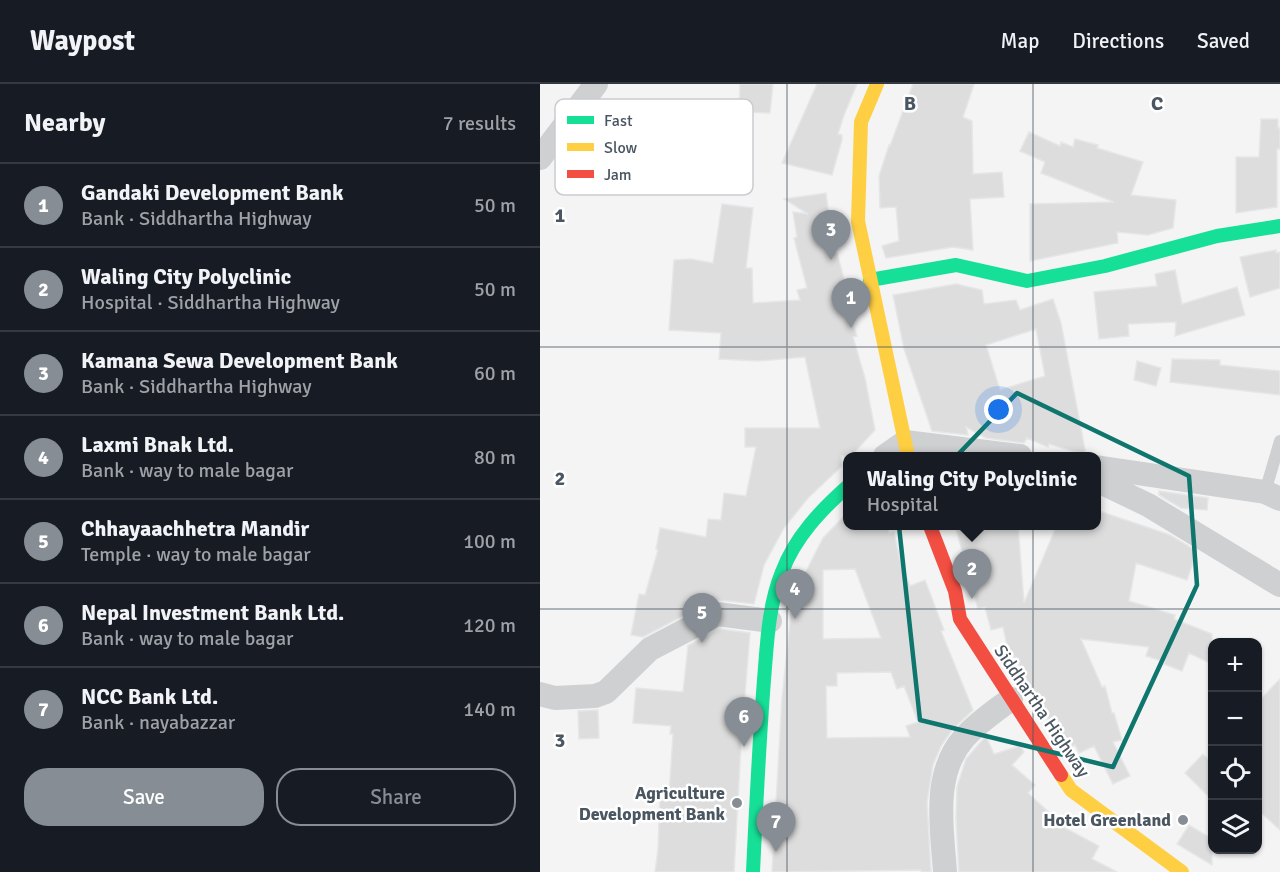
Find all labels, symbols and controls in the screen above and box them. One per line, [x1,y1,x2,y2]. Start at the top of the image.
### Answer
text: Waypost [30,24,135,58]
text: Map [1001,28,1039,54]
text: Directions [1072,28,1164,54]
text: Saved [1197,28,1250,54]
text: B [904,91,916,116]
text: C [1151,91,1163,116]
legend [555,99,753,195]
text: Nearby [24,107,105,139]
text: 7 results [443,111,516,136]
text: Fast [604,111,633,131]
text: Slow [604,138,638,158]
text: Jam [604,165,632,185]
text: Gandaki Development Bank [81,179,343,206]
text: 1 [38,193,49,218]
text: 50 m [474,193,516,218]
text: 1 [555,203,566,228]
text: Bank · Siddhartha Highway [81,206,312,231]
pin: 3 [812,210,850,260]
text: Waling City Polyclinic [81,263,291,290]
text: 2 [38,277,49,302]
text: 50 m [474,277,516,302]
pin: 1 [832,278,870,328]
text: Hospital · Siddhartha Highway [81,290,340,315]
text: Kamana Sewa Development Bank [81,347,398,374]
text: 3 [38,361,49,386]
text: 60 m [474,361,516,386]
text: Bank · Siddhartha Highway [81,374,312,399]
your location [984,395,1013,424]
text: Laxmi Bnak Ltd. [81,431,234,458]
text: 4 [38,445,49,470]
text: 80 m [474,445,516,470]
popup [843,452,1101,530]
text: Bank · way to male bagar [81,458,293,483]
text: Waling City Polyclinic [867,465,1077,492]
text: 2 [555,466,565,491]
text: Hospital [867,492,938,517]
text: Chhayaachhetra Mandir [81,515,309,542]
text: 5 [38,529,49,554]
text: 100 m [463,529,516,554]
text: Temple · way to male bagar [81,542,311,567]
pin: 2 [952,550,992,599]
pin: 4 [776,570,814,619]
pin: 5 [682,594,722,643]
text: Nepal Investment Bank Ltd. [81,599,344,626]
text: 6 [38,613,49,638]
text: 120 m [463,613,516,638]
text: Bank · way to male bagar [81,626,293,651]
map controls [1208,638,1262,854]
button: + [1208,638,1262,692]
street label: Siddhartha Highway [989,640,1095,782]
text: NCC Bank Ltd. [81,683,218,710]
button: − [1208,692,1262,746]
text: 7 [38,697,49,722]
text: 140 m [463,697,516,722]
pin: 6 [724,698,764,747]
text: Bank · nayabazzar [81,710,235,735]
text: 3 [555,728,565,753]
button: locate [1208,746,1262,800]
button: Save [24,768,264,826]
button: Share [276,768,516,826]
place label: Agriculture Development Bank [579,782,726,825]
marker: Agriculture Development Bank [730,796,744,810]
button: layers [1208,800,1262,854]
pin: 7 [756,802,796,852]
place label: Hotel Greenland [1043,809,1171,831]
marker: Hotel Greenland [1176,813,1190,827]

